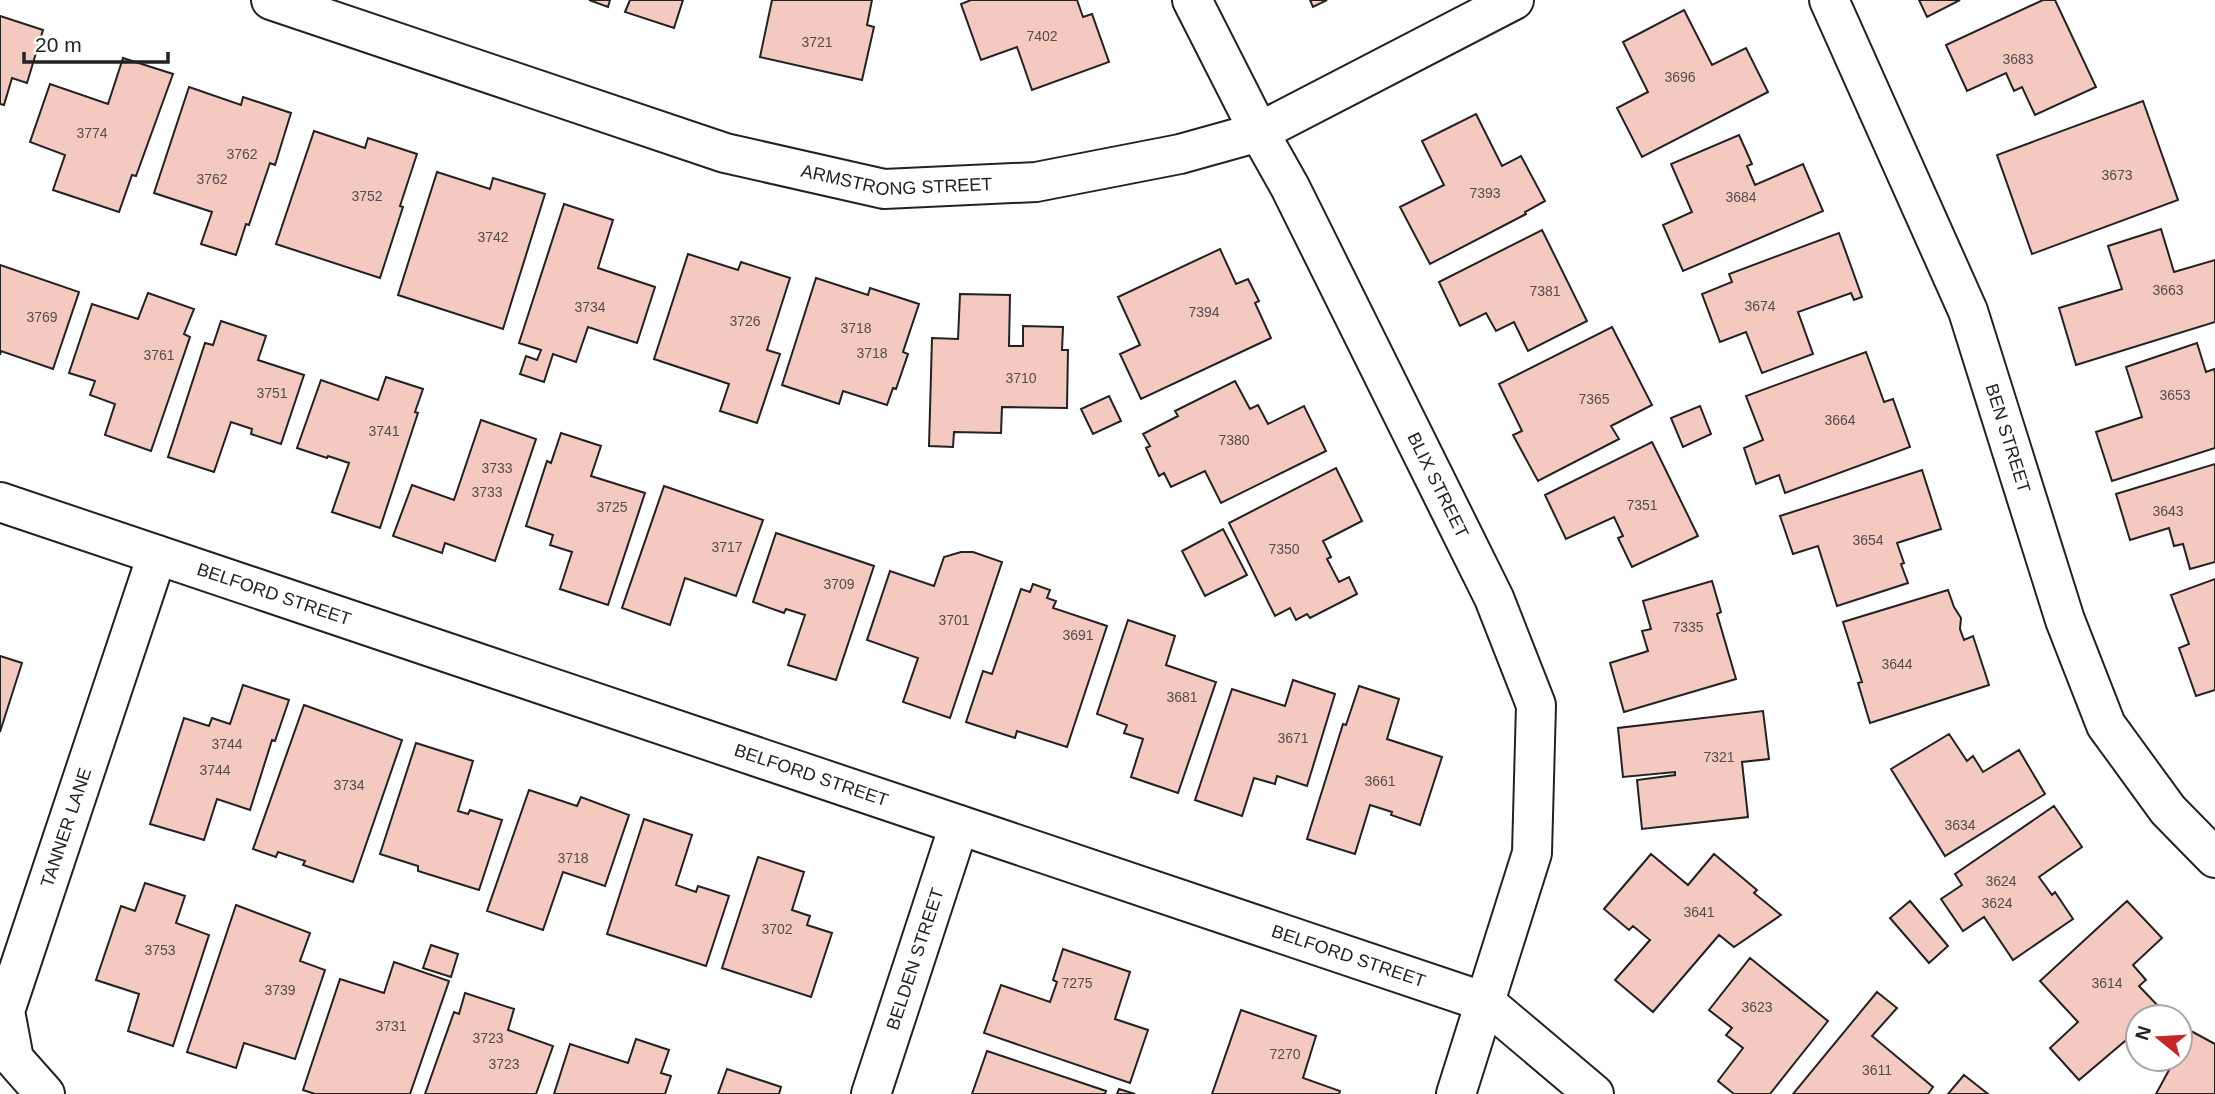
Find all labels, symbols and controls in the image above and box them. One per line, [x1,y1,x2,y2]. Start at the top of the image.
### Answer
scale bar [24,21,168,65]
house number: 7402 [1026,28,1058,44]
text: 20 m [35,33,82,56]
house number: 3721 [801,34,833,50]
house number: 3683 [2002,51,2034,67]
house number: 3696 [1664,69,1696,85]
house number: 3774 [76,125,108,141]
house number: 3762 [226,146,258,162]
street label: ARMSTRONG STREET [799,161,993,200]
house number: 3673 [2101,167,2133,183]
house number: 3762 [196,171,228,187]
house number: 7393 [1469,185,1501,201]
house number: 3752 [351,188,383,204]
house number: 3684 [1725,189,1757,205]
house number: 3742 [477,229,509,245]
house number: 3663 [2152,282,2184,298]
house number: 7381 [1529,283,1561,299]
house number: 3674 [1744,298,1776,314]
house number: 3734 [574,299,606,315]
house number: 7394 [1188,304,1220,320]
house number: 3769 [26,309,58,325]
house number: 3726 [729,313,761,329]
house number: 3718 [840,320,872,336]
house number: 3718 [856,345,888,361]
house number: 3761 [143,347,175,363]
house number: 3710 [1005,370,1037,386]
street label: BEN STREET [1981,381,2034,495]
house number: 3751 [256,385,288,401]
house number: 3653 [2159,387,2191,403]
house number: 7365 [1578,391,1610,407]
house number: 3664 [1824,412,1856,428]
house number: 3741 [368,423,400,439]
street label: BLIX STREET [1403,429,1473,541]
house number: 7380 [1218,432,1250,448]
house number: 3733 [481,460,513,476]
house number: 3733 [471,484,503,500]
house number: 7351 [1626,497,1658,513]
house number: 3725 [596,499,628,515]
house number: 3643 [2152,503,2184,519]
house number: 3654 [1852,532,1884,548]
house number: 3717 [711,539,743,555]
house number: 7350 [1268,541,1300,557]
street label: BELFORD STREET [194,559,353,629]
house number: 3709 [823,576,855,592]
house number: 3701 [938,612,970,628]
house number: 7335 [1672,619,1704,635]
house number: 3691 [1062,627,1094,643]
house number: 3644 [1881,656,1913,672]
house number: 3681 [1166,689,1198,705]
house number: 3671 [1277,730,1309,746]
house number: 3744 [211,736,243,752]
street label: BELFORD STREET [732,740,891,810]
house number: 7321 [1703,749,1735,765]
house number: 3744 [199,762,231,778]
street label: TANNER LANE [37,765,95,890]
house number: 3661 [1364,773,1396,789]
house number: 3734 [333,777,365,793]
house number: 3634 [1944,817,1976,833]
house number: 3718 [557,850,589,866]
house number: 3624 [1985,873,2017,889]
street label: BELDEN STREET [883,886,948,1033]
house number: 3624 [1981,895,2013,911]
house number: 3641 [1683,904,1715,920]
house number: 3702 [761,921,793,937]
street label: BELFORD STREET [1269,921,1428,991]
house number: 3753 [144,942,176,958]
house number: 7275 [1061,975,1093,991]
house number: 3614 [2091,975,2123,991]
house number: 3739 [264,982,296,998]
house number: 3623 [1741,999,1773,1015]
north arrow [2124,1003,2194,1073]
house number: 3731 [375,1018,407,1034]
text: N [2131,1023,2155,1043]
house number: 3723 [472,1030,504,1046]
house number: 7270 [1269,1046,1301,1062]
house number: 3723 [488,1056,520,1072]
house number: 3611 [1862,1062,1892,1078]

